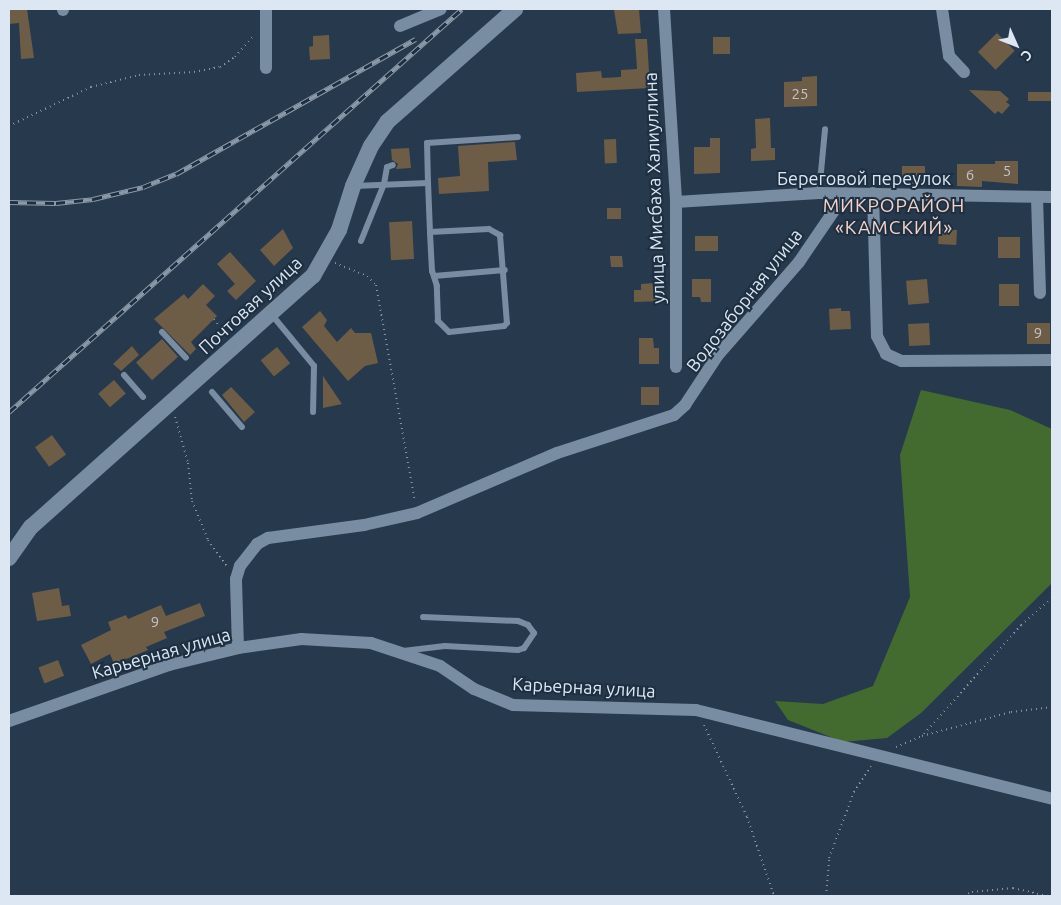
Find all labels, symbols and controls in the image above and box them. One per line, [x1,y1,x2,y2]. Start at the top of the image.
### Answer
north arrow [991,20,1041,70]
text: С [1018,47,1036,64]
street label: улица Мисбаха Халиуллина [639,72,669,304]
house number: 25 [792,85,808,103]
house number: 5 [1003,162,1011,180]
house number: 6 [966,166,974,184]
street label: Береговой переулок [777,167,951,189]
district label: МИКРОРАЙОН «КАМСКИЙ» [822,195,966,239]
street label: Водозаборная улица [682,224,806,376]
street label: Почтовая улица [194,252,306,358]
house number: 9 [1034,324,1042,342]
house number: 9 [151,613,159,631]
street label: Карьерная улица [89,623,233,683]
street label: Карьерная улица [512,672,656,702]

